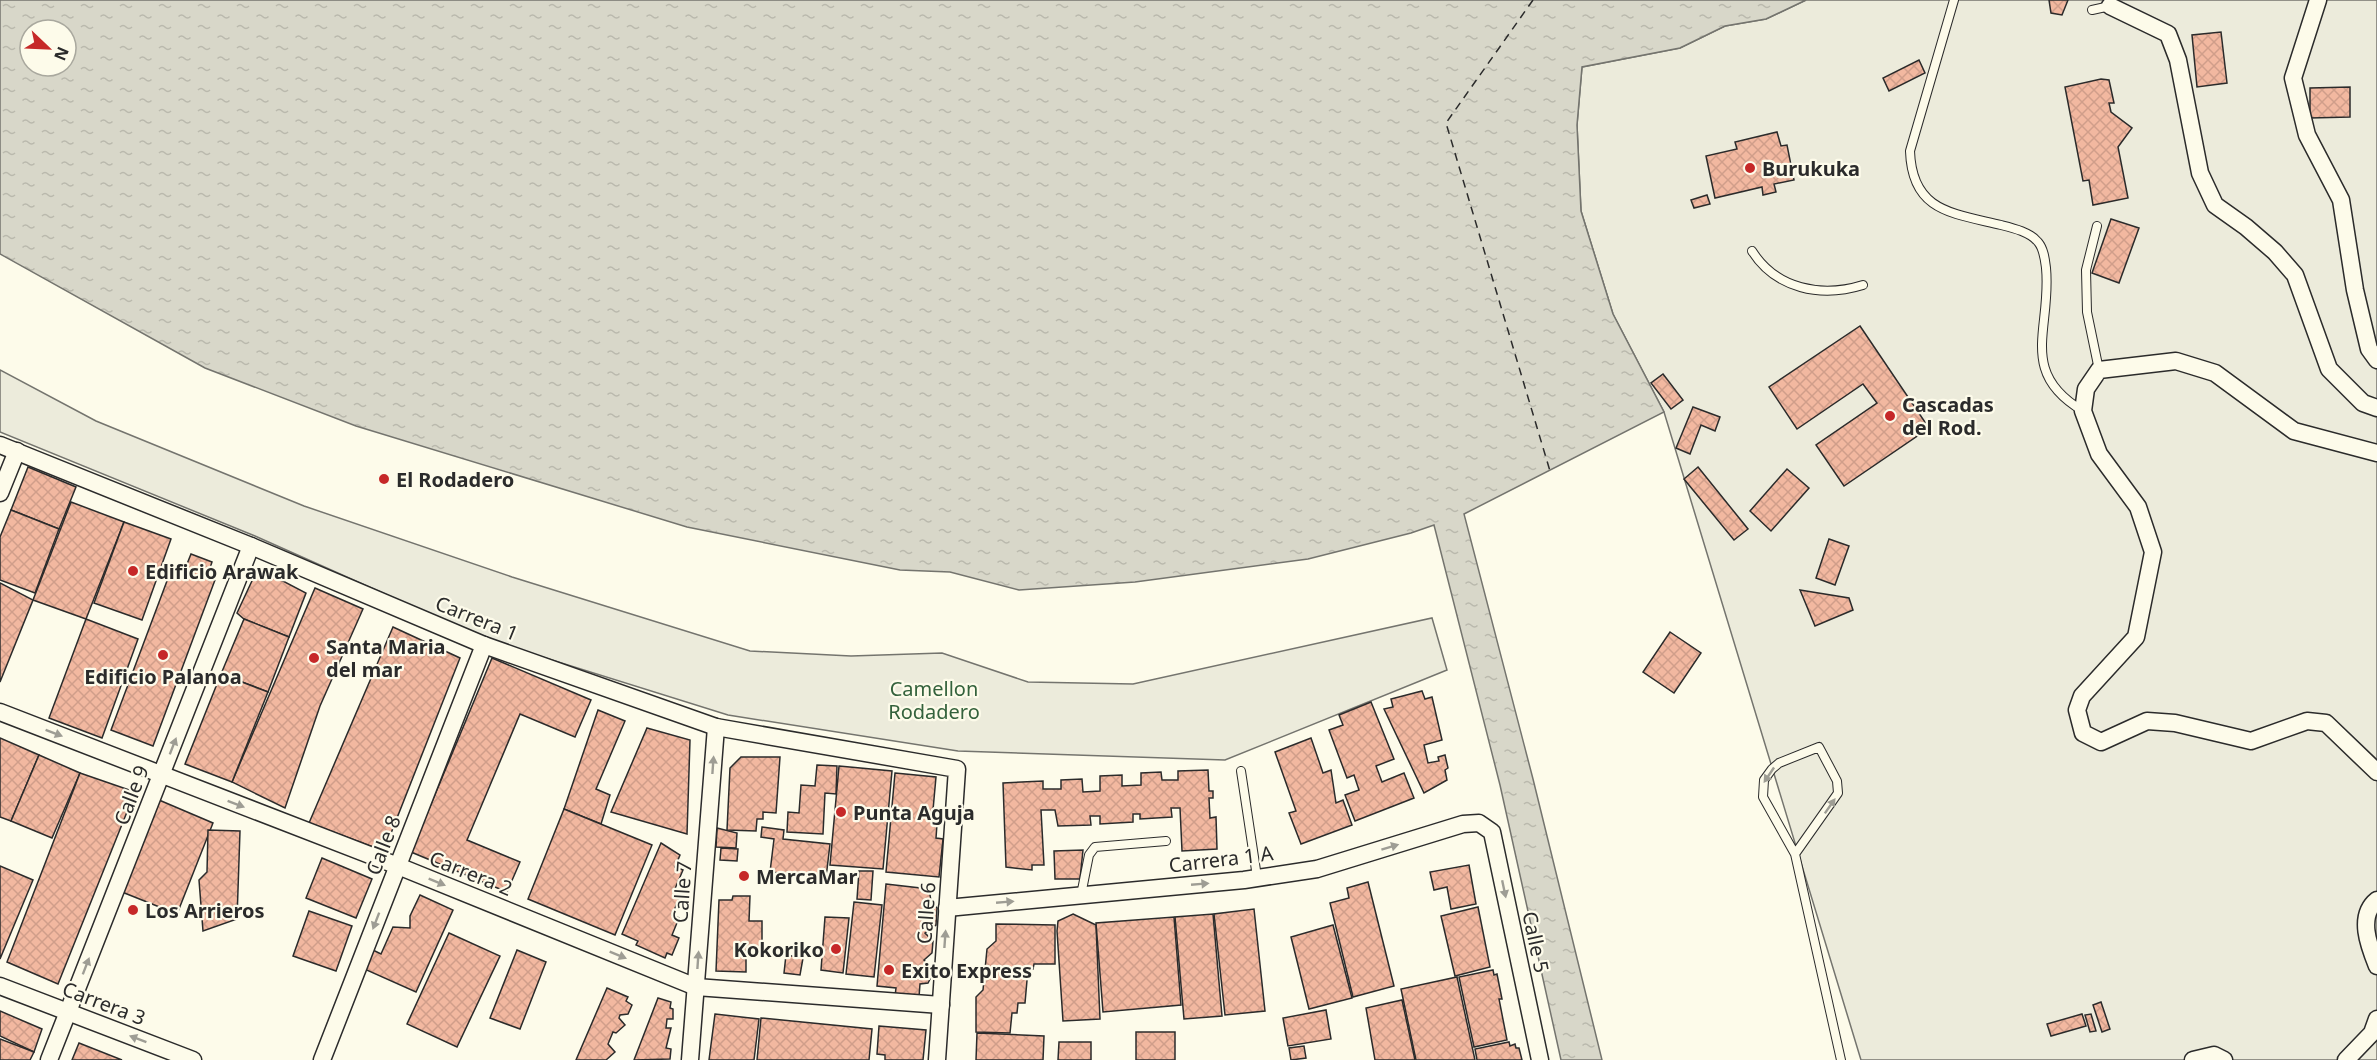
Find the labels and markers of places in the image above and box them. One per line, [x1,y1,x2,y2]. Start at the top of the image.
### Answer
place label: Burukuka [1762,155,1860,182]
marker: Burukuka [1743,161,1757,175]
place label: Cascadas del Rod. [1902,391,1994,441]
marker: Cascadas del Rod. [1883,409,1897,423]
place label: El Rodadero [396,466,514,493]
marker: El Rodadero [377,472,391,486]
place label: Edificio Arawak [145,558,299,585]
marker: Edificio Arawak [126,564,140,578]
place label: Santa Maria del mar [326,633,446,683]
marker: Edificio Palanoa [156,648,170,662]
marker: Santa Maria del mar [307,651,321,665]
place label: Edificio Palanoa [84,663,242,690]
place label: Punta Aguja [853,799,975,826]
marker: Punta Aguja [834,805,848,819]
place label: MercaMar [756,863,857,890]
marker: MercaMar [737,869,751,883]
place label: Los Arrieros [145,897,265,924]
marker: Los Arrieros [126,903,140,917]
place label: Kokoriko [734,936,824,963]
marker: Kokoriko [829,942,843,956]
place label: Exito Express [901,957,1032,984]
marker: Exito Express [882,963,896,977]

